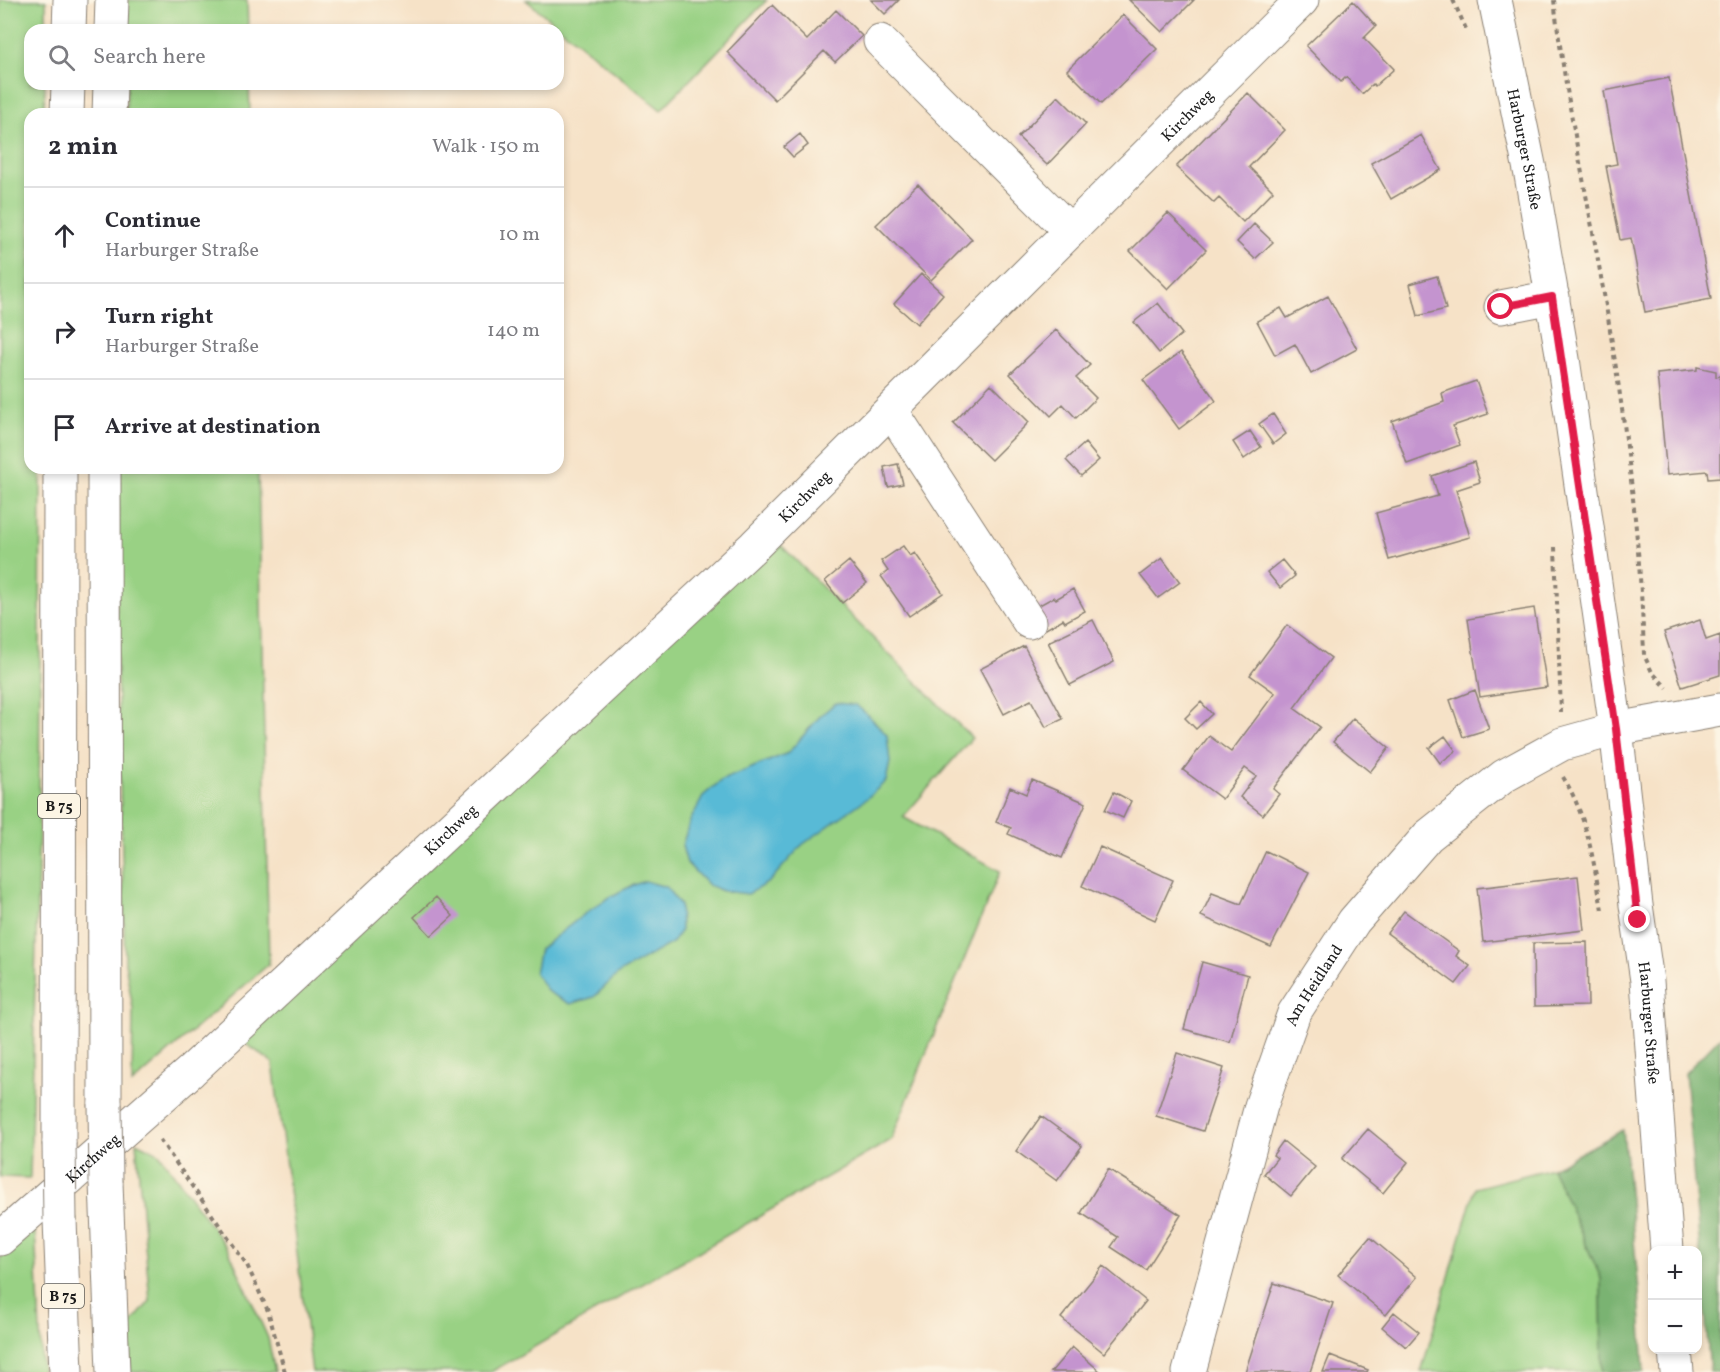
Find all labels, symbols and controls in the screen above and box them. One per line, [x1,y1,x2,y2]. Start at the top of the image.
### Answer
search box [24,24,564,90]
icon: search [45,41,78,74]
text: Search here [93,42,206,73]
street label: Kirchweg [1157,85,1219,147]
street label: Harburger Straße [1500,87,1546,212]
text: 2 min [48,129,118,165]
text: Walk · 150 m [432,133,540,161]
text: Continue [105,206,201,237]
icon: ahead [48,219,81,252]
text: 10 m [499,221,540,249]
text: Harburger Straße [105,237,259,265]
route start [1487,293,1513,319]
text: Turn right [105,302,213,333]
icon: right [48,315,81,348]
text: 140 m [487,317,540,345]
text: Harburger Straße [105,333,259,361]
icon: arrive [48,411,81,444]
text: Arrive at destination [105,412,321,443]
street label: Kirchweg [774,466,837,529]
road number: B 75 [38,794,80,818]
street label: Kirchweg [420,800,483,861]
route end [1624,906,1650,932]
street label: Am Heidland [1281,941,1349,1030]
street label: Harburger Straße [1631,960,1664,1085]
street label: Kirchweg [62,1129,126,1189]
map controls [1648,1246,1702,1354]
button: + [1648,1246,1702,1300]
road number: B 75 [42,1284,84,1308]
button: − [1648,1300,1702,1354]

